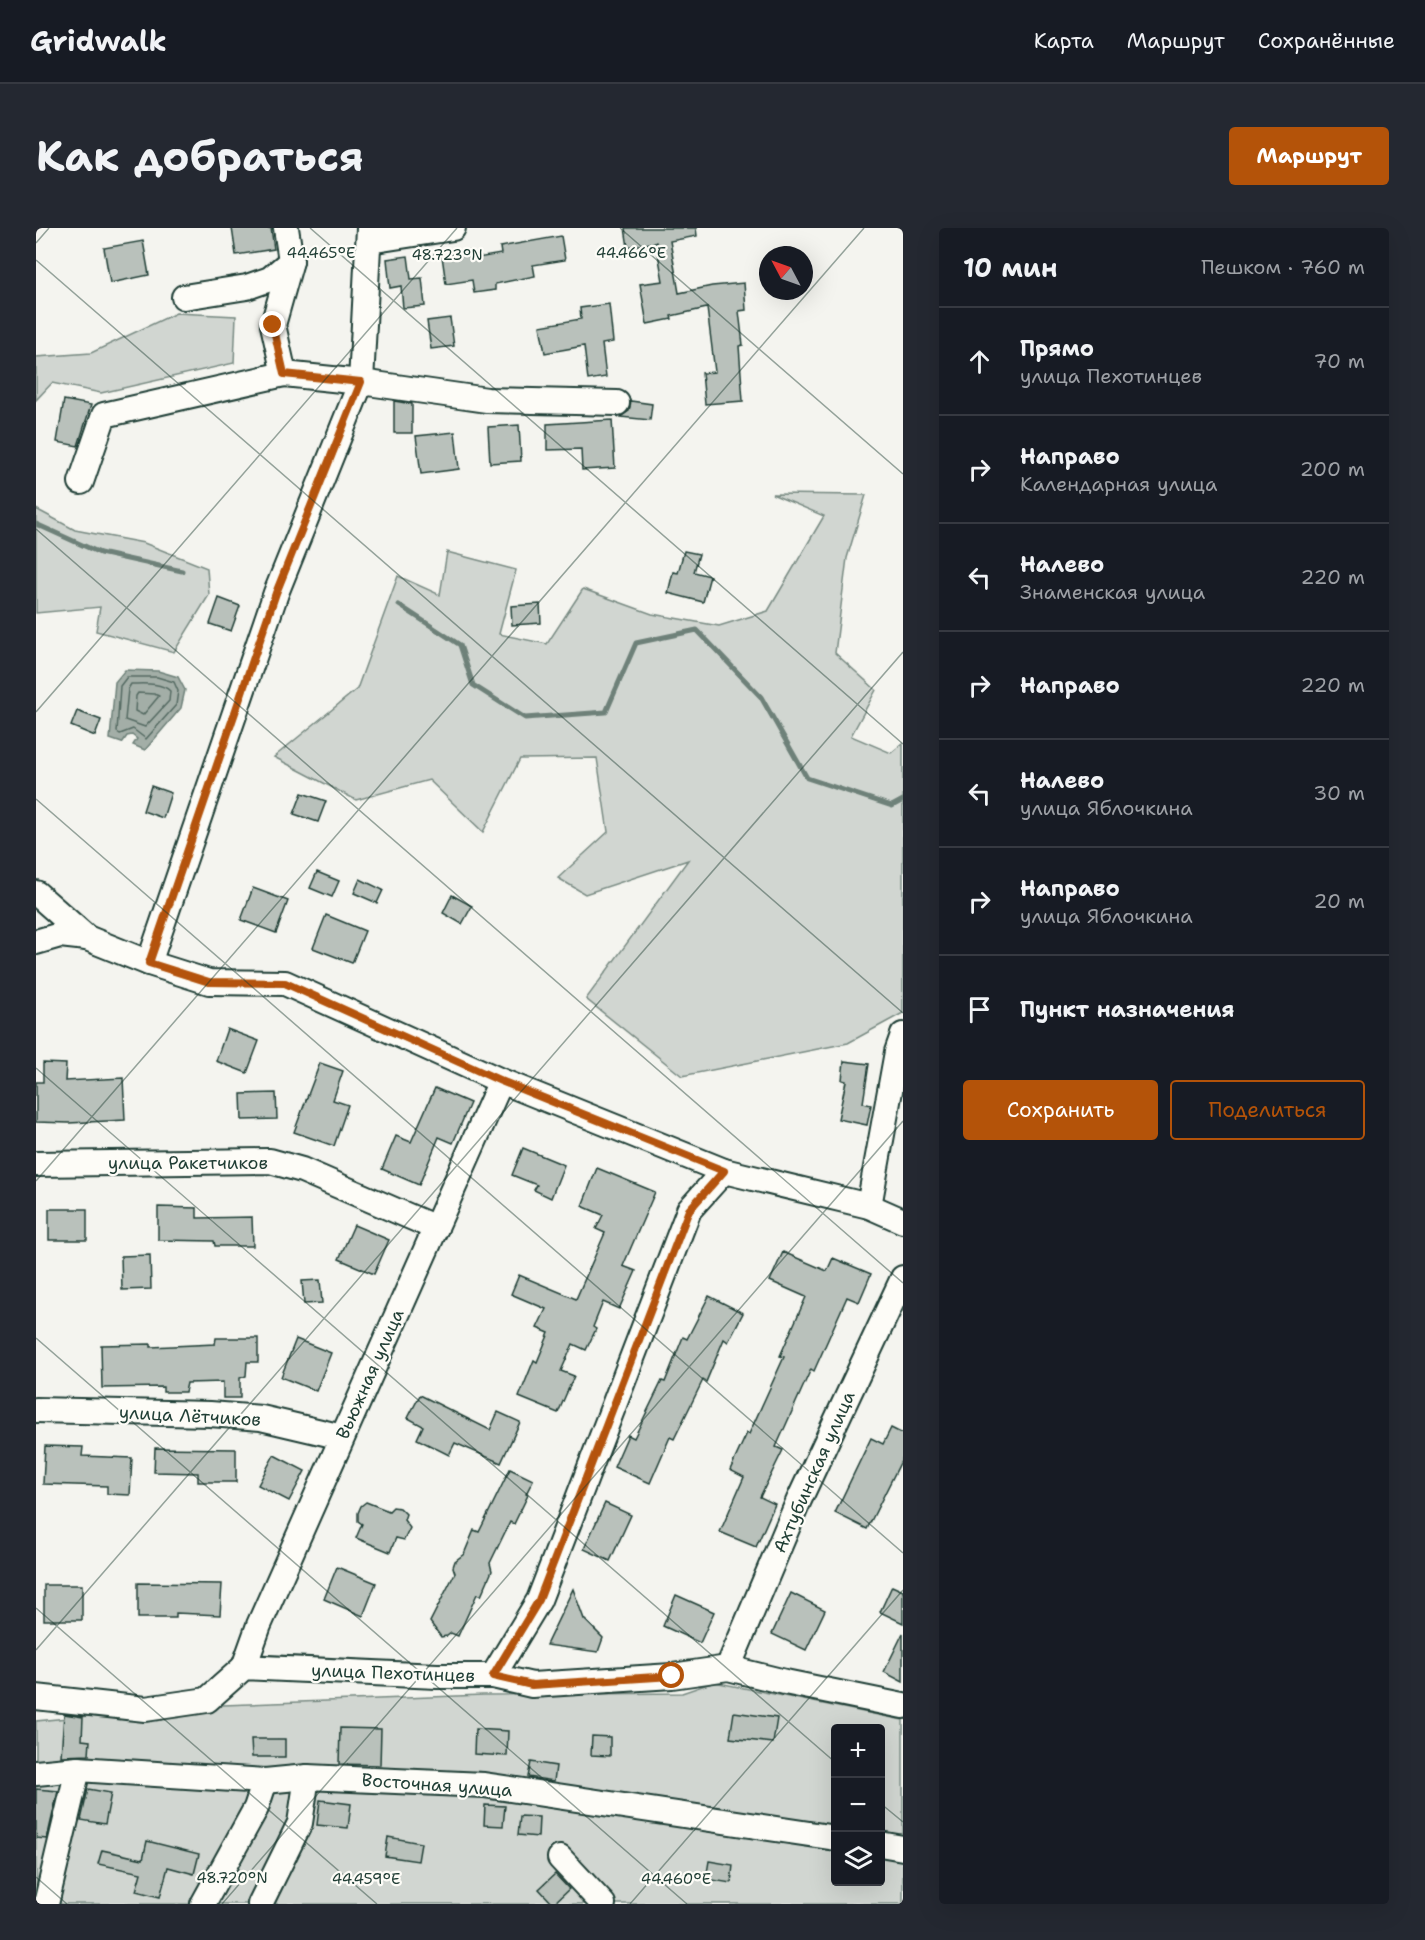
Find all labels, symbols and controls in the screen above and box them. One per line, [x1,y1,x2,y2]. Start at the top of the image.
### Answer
text: Gridwalk [30,22,167,60]
text: Карта [1034,27,1094,55]
text: Маршрут [1127,27,1225,55]
text: Сохранённые [1258,27,1395,55]
button: Маршрут [1229,127,1389,185]
text: Как добраться [36,128,364,184]
text: 44.465°E [287,243,355,263]
text: 44.466°E [596,243,666,263]
text: 48.723°N [411,245,483,265]
north arrow [759,246,813,300]
text: 10 мин [963,250,1057,285]
text: Пешком · 760 m [1201,254,1365,280]
route end [259,311,285,337]
text: Прямо [1020,334,1094,363]
icon: ahead [963,345,996,378]
text: 70 m [1313,348,1365,374]
text: улица Пехотинцев [1020,363,1202,389]
text: Направо [1020,442,1120,471]
icon: right [963,453,996,486]
text: 200 m [1300,456,1365,482]
text: Календарная улица [1020,471,1217,497]
text: Налево [1020,550,1104,579]
icon: left [963,561,996,594]
text: 220 m [1301,564,1365,590]
text: Знаменская улица [1020,579,1205,605]
icon: right [963,669,996,702]
text: Направо [1020,671,1120,700]
text: 220 m [1301,672,1365,698]
text: Налево [1020,766,1104,795]
icon: left [963,777,996,810]
text: 30 m [1313,780,1365,806]
text: улица Яблочкина [1020,795,1193,821]
text: Направо [1020,874,1120,903]
icon: right [963,885,996,918]
text: 20 m [1314,888,1365,914]
text: улица Яблочкина [1020,903,1193,929]
icon: arrive [963,993,996,1026]
text: Пункт назначения [1020,995,1234,1024]
button: Сохранить [963,1080,1158,1140]
button: Поделиться [1170,1080,1365,1140]
street label: улица Ракетчиков [108,1151,268,1175]
street label: Вьюжная улица [331,1305,409,1443]
street label: Ахтубинская улица [767,1387,861,1557]
street label: улица Лётчиков [118,1400,262,1432]
street label: улица Пехотинцев [311,1658,475,1688]
route start [658,1662,684,1688]
map controls [831,1724,885,1886]
button: + [831,1724,885,1778]
street label: Восточная улица [361,1768,513,1802]
button: − [831,1778,885,1832]
button: layers [831,1832,885,1886]
text: 48.720°N [196,1868,268,1888]
text: 44.459°E [332,1869,400,1889]
text: 44.460°E [641,1869,711,1889]

